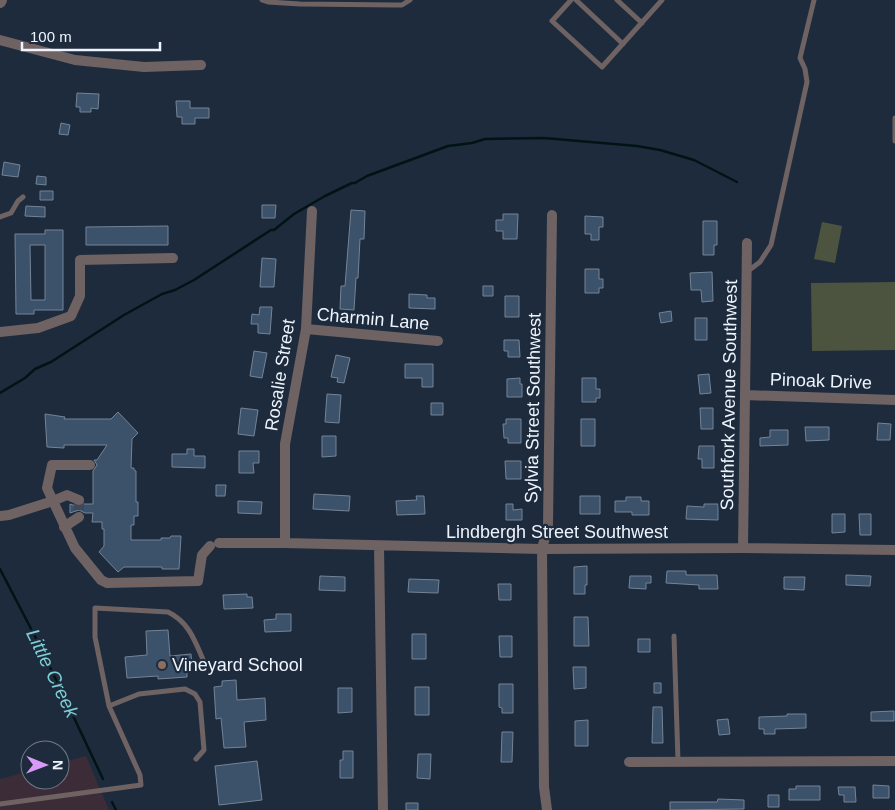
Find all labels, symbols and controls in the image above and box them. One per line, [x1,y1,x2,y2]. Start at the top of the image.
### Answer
scale bar [22,20,160,52]
text: 100 m [30,28,72,45]
street label: Southfork Avenue Southwest [717,279,741,511]
street label: Charmin Lane [316,304,430,334]
street label: Sylvia Street Southwest [521,313,545,503]
street label: Rosalie Street [261,318,299,432]
street label: Pinoak Drive [770,369,872,393]
street label: Lindbergh Street Southwest [446,522,668,542]
water label: Little Creek [22,625,84,722]
place label: Vineyard School [172,655,303,675]
marker: Vineyard School [156,659,168,671]
north arrow [20,740,70,790]
text: N [50,760,66,770]

